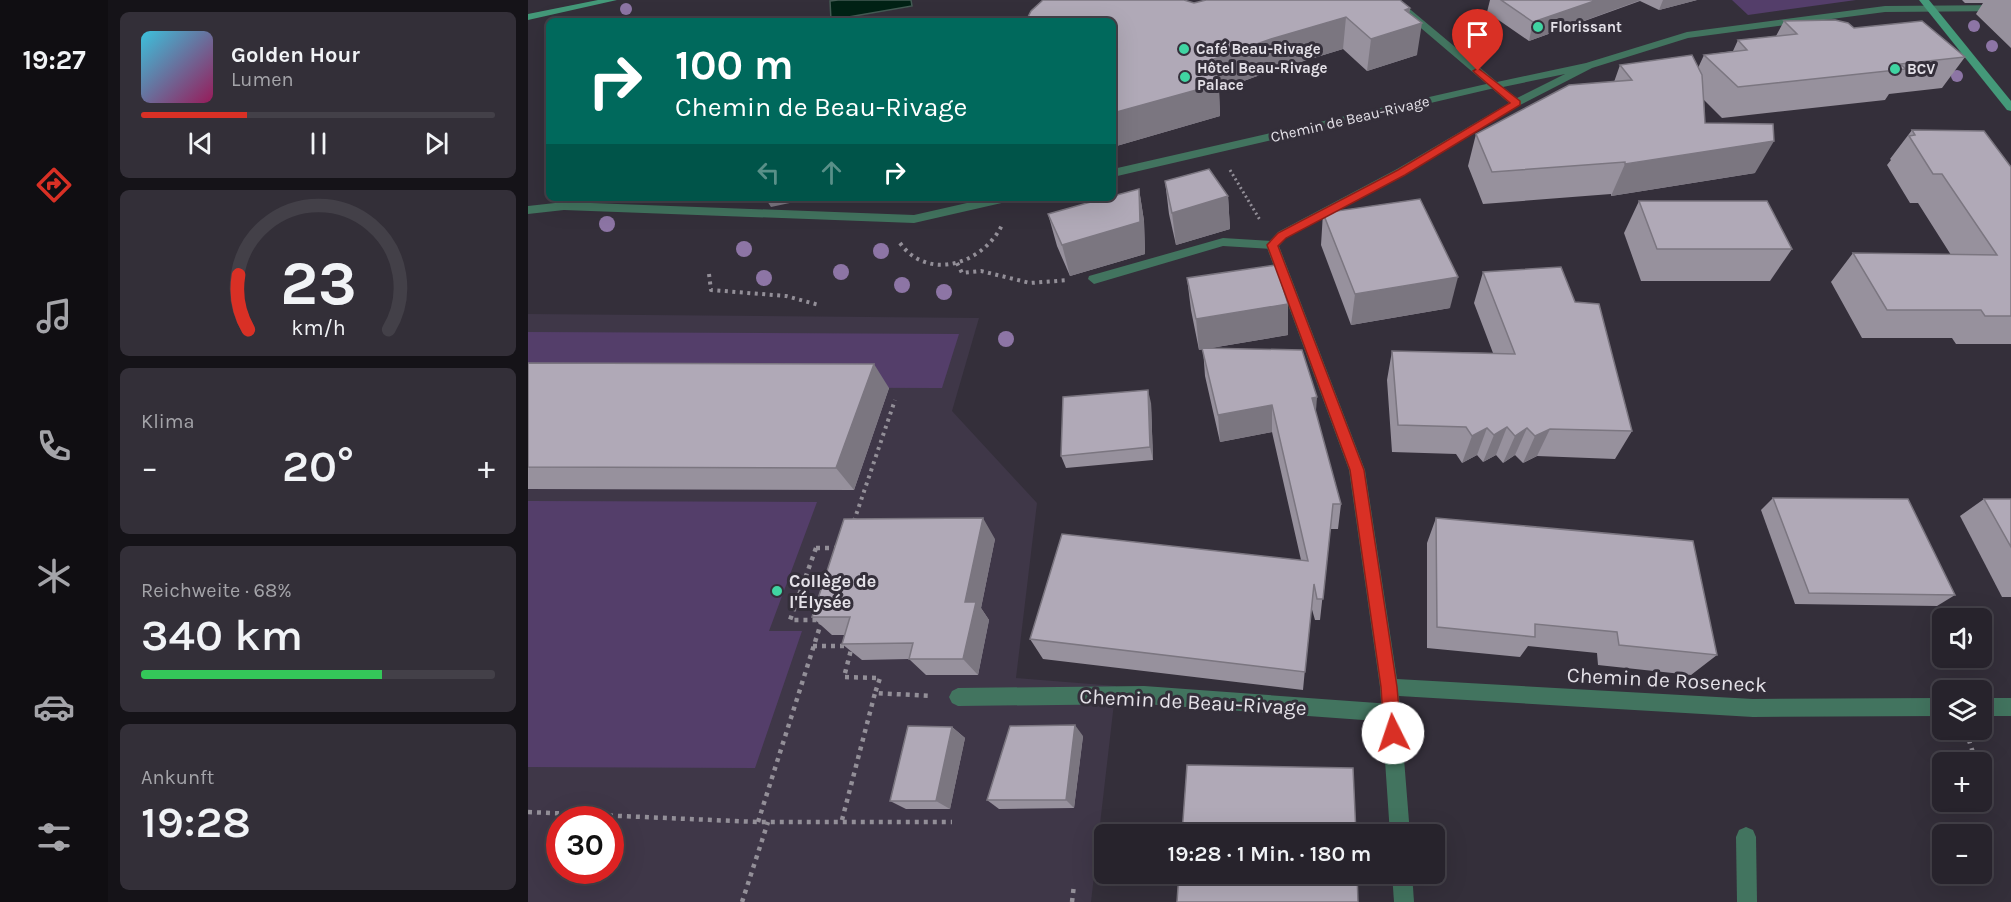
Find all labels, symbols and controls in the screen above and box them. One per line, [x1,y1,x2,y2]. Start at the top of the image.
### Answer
pin [1452,9,1503,71]
icon: arrive [1461,18,1494,51]
place label: Florissant [1550,18,1622,36]
marker: Florissant [1531,20,1545,34]
text: 100 m [675,40,794,90]
place label: Café Beau-Rivage [1196,40,1321,58]
text: Golden Hour [231,42,360,68]
icon: right [576,42,654,120]
marker: Café Beau-Rivage [1177,42,1191,56]
text: 19:27 [22,44,86,76]
place label: Hôtel Beau-Rivage Palace [1197,59,1328,94]
place label: BCV [1907,60,1935,78]
marker: BCV [1888,62,1902,76]
text: Lumen [231,68,294,91]
marker: Hôtel Beau-Rivage Palace [1178,70,1192,84]
text: Chemin de Beau-Rivage [675,91,967,123]
street label: Chemin de Beau-Rivage [1269,92,1431,146]
icon: previous [184,127,217,160]
icon: pause [302,127,335,160]
icon: next [420,127,453,160]
icon: left [752,156,785,189]
icon: ahead [815,156,848,189]
icon: right [878,156,911,189]
icon: directions [33,164,75,206]
text: 23 [280,247,356,320]
icon: music [33,295,75,337]
text: km/h [291,315,345,340]
text: Klima [141,410,194,433]
icon: phone [33,425,75,467]
text: 20° [282,440,354,492]
text: − [141,448,158,486]
text: + [478,448,495,486]
icon: climate [33,555,75,597]
place label: Collège de l'Élysée [789,570,876,613]
text: Reichweite · 68% [141,579,292,602]
marker: Collège de l'Élysée [770,584,784,598]
map controls [1932,608,1992,884]
button: sound [1932,608,1992,668]
text: 340 km [141,609,303,661]
street label: Chemin de Roseneck [1566,663,1768,697]
button: layers [1932,680,1992,740]
street label: Chemin de Beau-Rivage [1079,684,1307,720]
icon: car [33,686,75,728]
position arrow [1361,701,1425,765]
button: + [1932,752,1992,812]
text: Ankunft [141,766,214,789]
text: 19:28 [141,796,251,848]
speed limit sign: 30 [546,806,624,884]
icon: filters [33,816,75,858]
button: − [1932,824,1992,884]
text: 19:28 · 1 Min. · 180 m [1168,841,1371,867]

